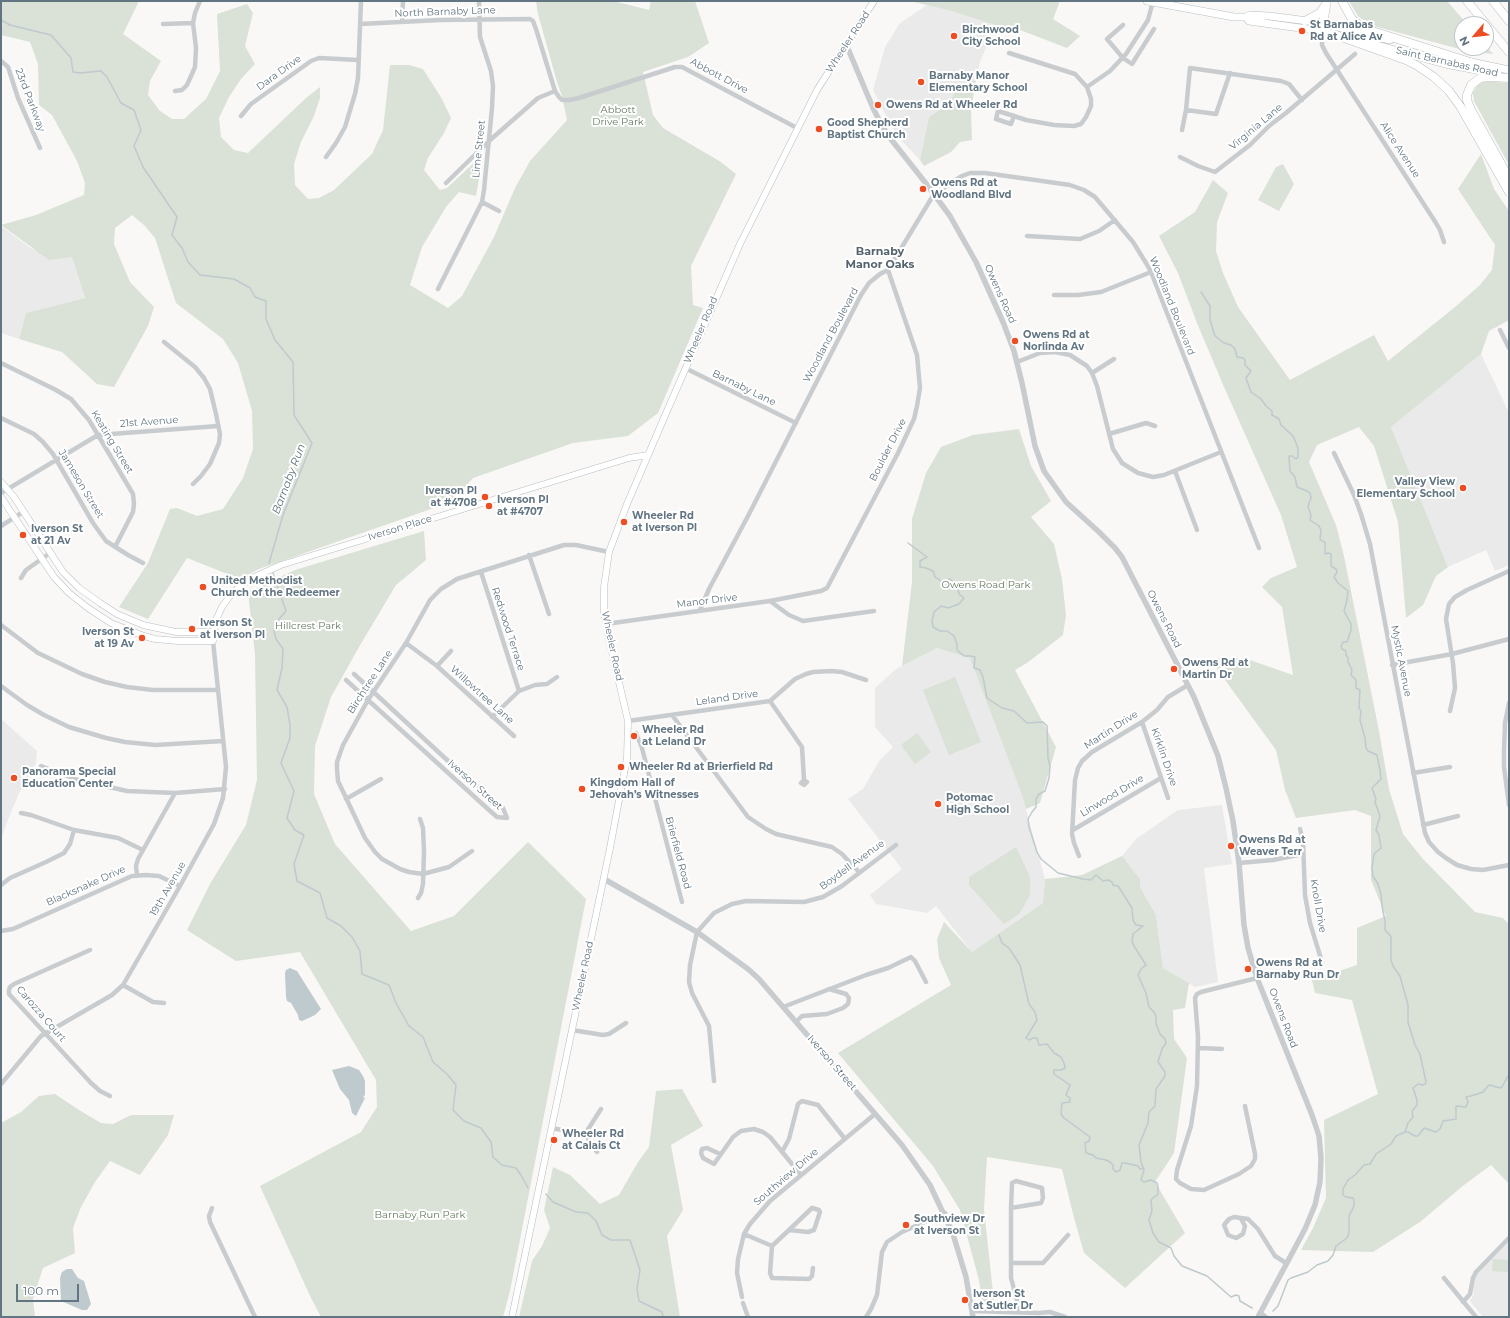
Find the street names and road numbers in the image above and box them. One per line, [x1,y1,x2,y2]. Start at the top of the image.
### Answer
street label: North Barnaby Lane [394,4,496,20]
street label: Wheeler Road [824,9,872,75]
street label: Saint Barnabas Road [1395,44,1499,80]
street label: Dara Drive [254,53,304,93]
street label: Abbott Drive [688,56,750,96]
street label: 23rd Parkway [12,67,48,133]
street label: Virginia Lane [1227,101,1285,153]
street label: Lime Street [470,119,488,179]
street label: Alice Avenue [1377,120,1423,180]
street label: Woodland Boulevard [1147,255,1197,357]
street label: Owens Road [982,263,1018,325]
street label: Woodland Boulevard [801,286,861,384]
street label: Wheeler Road [682,295,720,365]
street label: Barnaby Lane [710,367,778,409]
street label: Keating Street [88,408,136,476]
street label: 21st Avenue [119,414,179,430]
street label: Boulder Drive [867,417,909,483]
street label: Jameson Street [56,447,106,521]
street label: Iverson Place [367,513,433,543]
street label: Redwood Terrace [489,586,527,672]
street label: Owens Road [1144,588,1184,650]
street label: Manor Drive [676,591,738,611]
street label: Wheeler Road [599,610,625,682]
street label: Mystic Avenue [1388,624,1414,698]
street label: Birchtree Lane [345,648,395,716]
street label: Willowtree Lane [448,663,516,727]
street label: Leland Drive [695,688,759,708]
street label: Martin Drive [1082,708,1140,752]
street label: Kirklin Drive [1148,726,1180,788]
street label: Iverson Street [445,757,505,813]
street label: Linwood Drive [1078,772,1146,820]
street label: Brierfield Road [663,815,693,891]
street label: Boydell Avenue [817,837,887,893]
street label: 19th Avenue [148,860,188,918]
street label: Blacksnake Drive [44,863,128,909]
street label: Knoll Drive [1307,878,1329,934]
street label: Wheeler Road [570,940,596,1012]
street label: Carozza Court [14,984,68,1044]
street label: Owens Road [1266,986,1300,1050]
street label: Iverson Street [805,1033,859,1093]
street label: Southview Drive [751,1146,821,1208]

